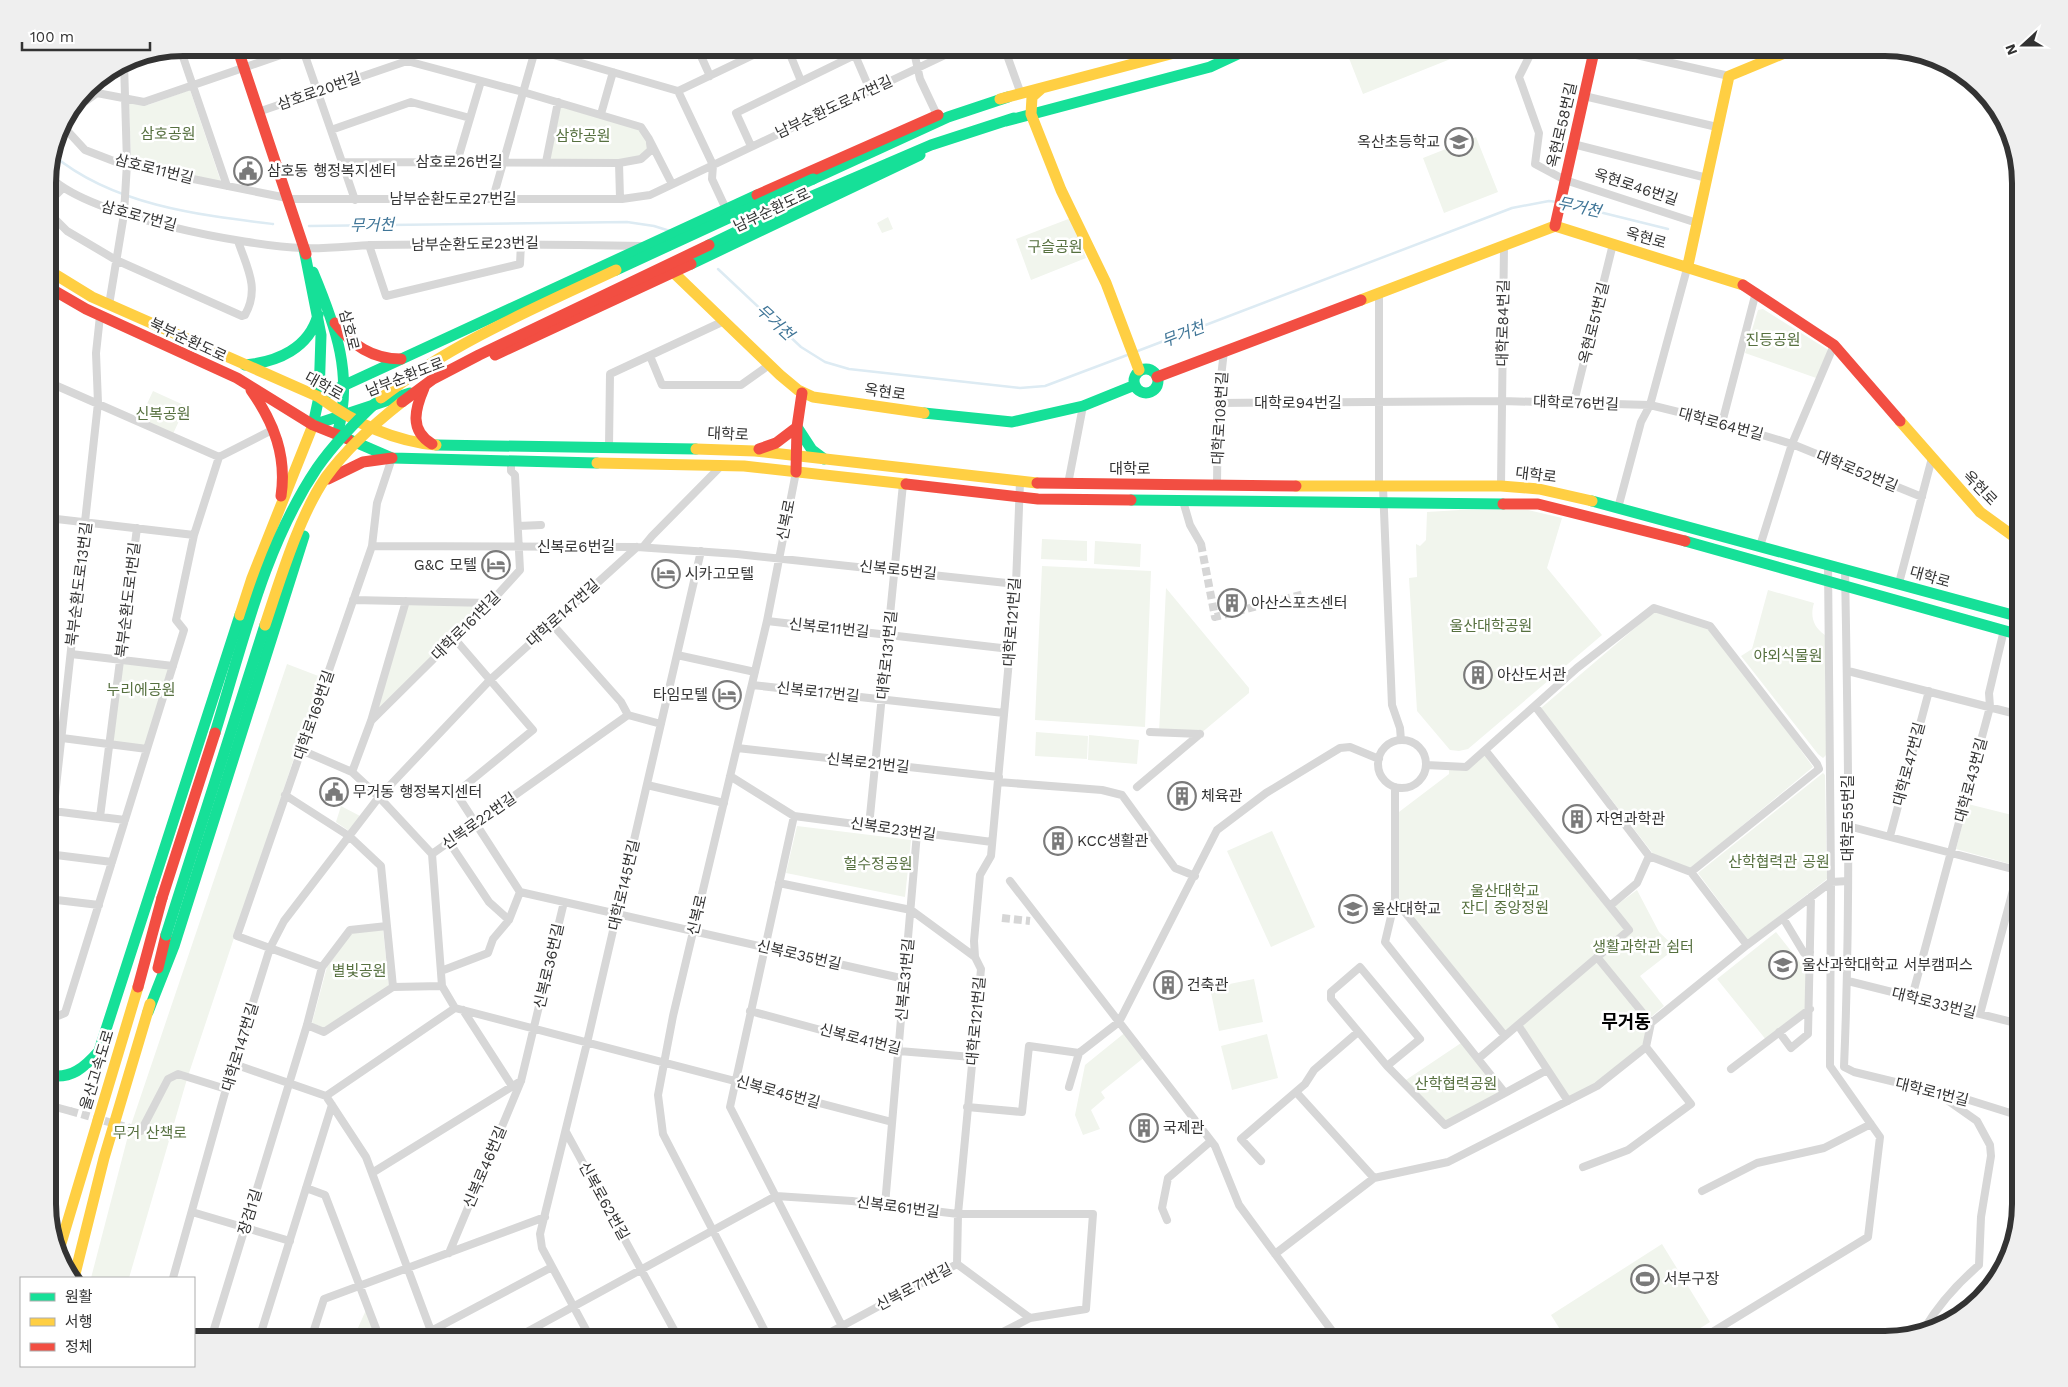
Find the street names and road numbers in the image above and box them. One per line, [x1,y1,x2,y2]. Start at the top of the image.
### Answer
street label: 삼호로20번길 [275,68,363,114]
street label: 남부순환도로47번길 [773,72,895,142]
street label: 옥현로58번길 [1543,81,1581,169]
street label: 삼호로11번길 [113,151,195,187]
street label: 삼호로26번길 [416,153,502,171]
street label: 옥현로46번길 [1592,165,1680,209]
street label: 남부순환도로 [731,184,813,236]
street label: 남부순환도로27번길 [389,190,517,208]
street label: 삼호로7번길 [99,197,179,235]
street label: 옥현로 [1624,224,1668,252]
street label: 남부순환도로23번길 [411,234,539,254]
street label: 대학로84번길 [1493,279,1513,367]
street label: 옥현로51번길 [1575,280,1613,366]
street label: 삼호로 [335,308,363,352]
street label: 북부순환도로 [147,314,229,366]
street label: 남부순환도로 [363,354,447,400]
street label: 대학로 [302,368,346,404]
street label: 대학로108번길 [1209,371,1231,465]
street label: 옥현로 [863,380,907,404]
street label: 대학로76번길 [1533,393,1619,413]
street label: 대학로94번길 [1254,394,1342,412]
street label: 대학로64번길 [1677,404,1765,444]
street label: 대학로 [707,424,749,444]
street label: 대학로52번길 [1814,446,1900,496]
street label: 대학로 [1109,460,1151,478]
street label: 대학로 [1514,464,1558,486]
street label: 옥현로 [1959,467,2001,509]
street label: 신복로 [773,498,799,542]
street label: 북부순환도로13번길 [62,521,96,647]
street label: 신복로6번길 [537,538,615,556]
street label: 북부순환도로1번길 [112,541,144,659]
street label: 신복로5번길 [858,557,938,583]
street label: 대학로 [1908,563,1952,591]
street label: 대학로147번길 [523,576,603,650]
street label: 대학로121번길 [1000,577,1024,667]
street label: 대학로161번길 [428,588,504,664]
street label: 대학로131번길 [873,610,901,700]
street label: 신복로11번길 [788,615,870,641]
street label: 대학로169번길 [290,668,338,762]
street label: 신복로17번길 [776,679,860,705]
street label: 대학로47번길 [1889,720,1929,808]
street label: 대학로43번길 [1951,736,1991,824]
street label: 신복로21번길 [825,750,911,776]
street label: 대학로55번길 [1839,775,1857,861]
street label: 신복로22번길 [438,789,520,853]
street label: 신복로23번길 [849,814,937,844]
street label: 대학로145번길 [605,838,643,932]
street label: 신복로 [684,893,710,937]
street label: 신복로36번길 [530,922,568,1010]
street label: 신복로35번길 [755,937,843,973]
street label: 신복로31번길 [892,938,918,1022]
street label: 대학로121번길 [963,976,989,1066]
street label: 대학로33번길 [1890,984,1978,1022]
street label: 대학로147번길 [218,1001,262,1093]
street label: 신복로41번길 [817,1020,903,1058]
street label: 울산고속도로 [76,1028,118,1112]
street label: 신복로45번길 [734,1072,822,1112]
street label: 대학로1번길 [1894,1074,1970,1110]
street label: 신복로46번길 [460,1123,510,1211]
street label: 신복로62번길 [575,1159,633,1243]
street label: 장검1길 [234,1187,266,1237]
street label: 신복로61번길 [855,1193,941,1221]
street label: 신복로71번길 [873,1260,955,1314]

